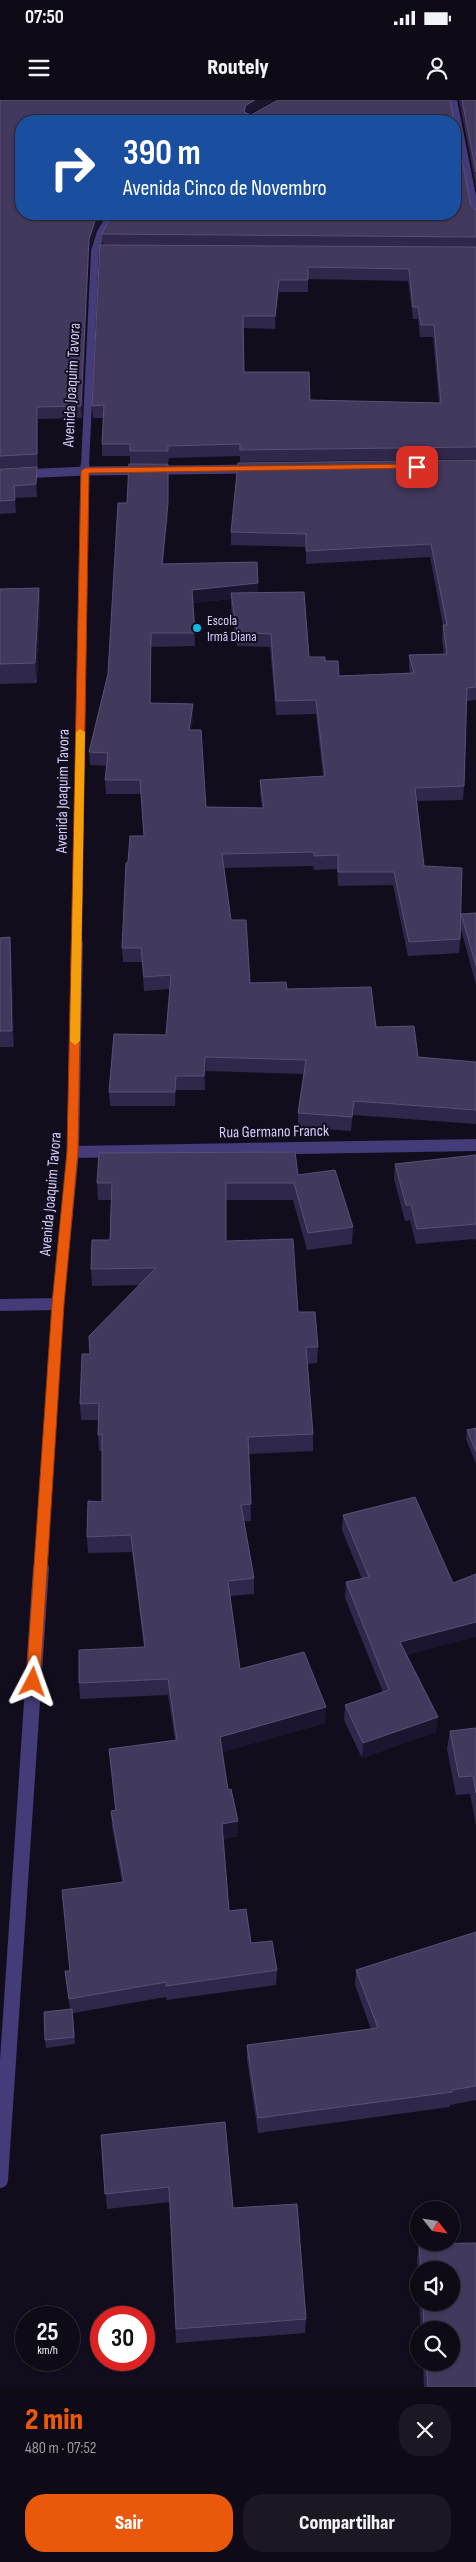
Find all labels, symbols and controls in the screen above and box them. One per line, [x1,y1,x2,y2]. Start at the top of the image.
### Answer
text: 07:50 [25,6,64,29]
icon: menu [25,54,53,82]
text: Routely [207,54,269,81]
icon: person [423,54,451,82]
text: 390 m [123,132,201,175]
icon: right [40,135,105,200]
text: Avenida Cinco de Novembro [123,175,327,202]
street label: Avenida Joaquim Tavora [59,322,85,449]
pin [396,446,438,488]
icon: arrive [403,453,431,481]
place label: Escola Irmã Diana [207,612,257,645]
marker: Escola Irmã Diana [191,622,203,634]
street label: Avenida Joaquim Tavora [52,729,74,854]
street label: Rua Germano Franck [219,1122,329,1142]
street label: Avenida Joaquim Tavora [36,1131,66,1258]
position arrow [6,1655,58,1707]
north arrow [410,2201,460,2251]
map controls [410,2201,460,2371]
button: sound [410,2261,460,2311]
speed limit sign: 30 [90,2306,155,2371]
text: 25 [37,2317,58,2348]
button: search [410,2321,460,2371]
text: km/h [37,2343,58,2358]
text: 2 min [25,2402,83,2438]
button: close [399,2404,451,2456]
text: 480 m · 07:52 [25,2439,96,2458]
button: Sair [25,2494,233,2552]
button: Compartilhar [243,2494,451,2552]

